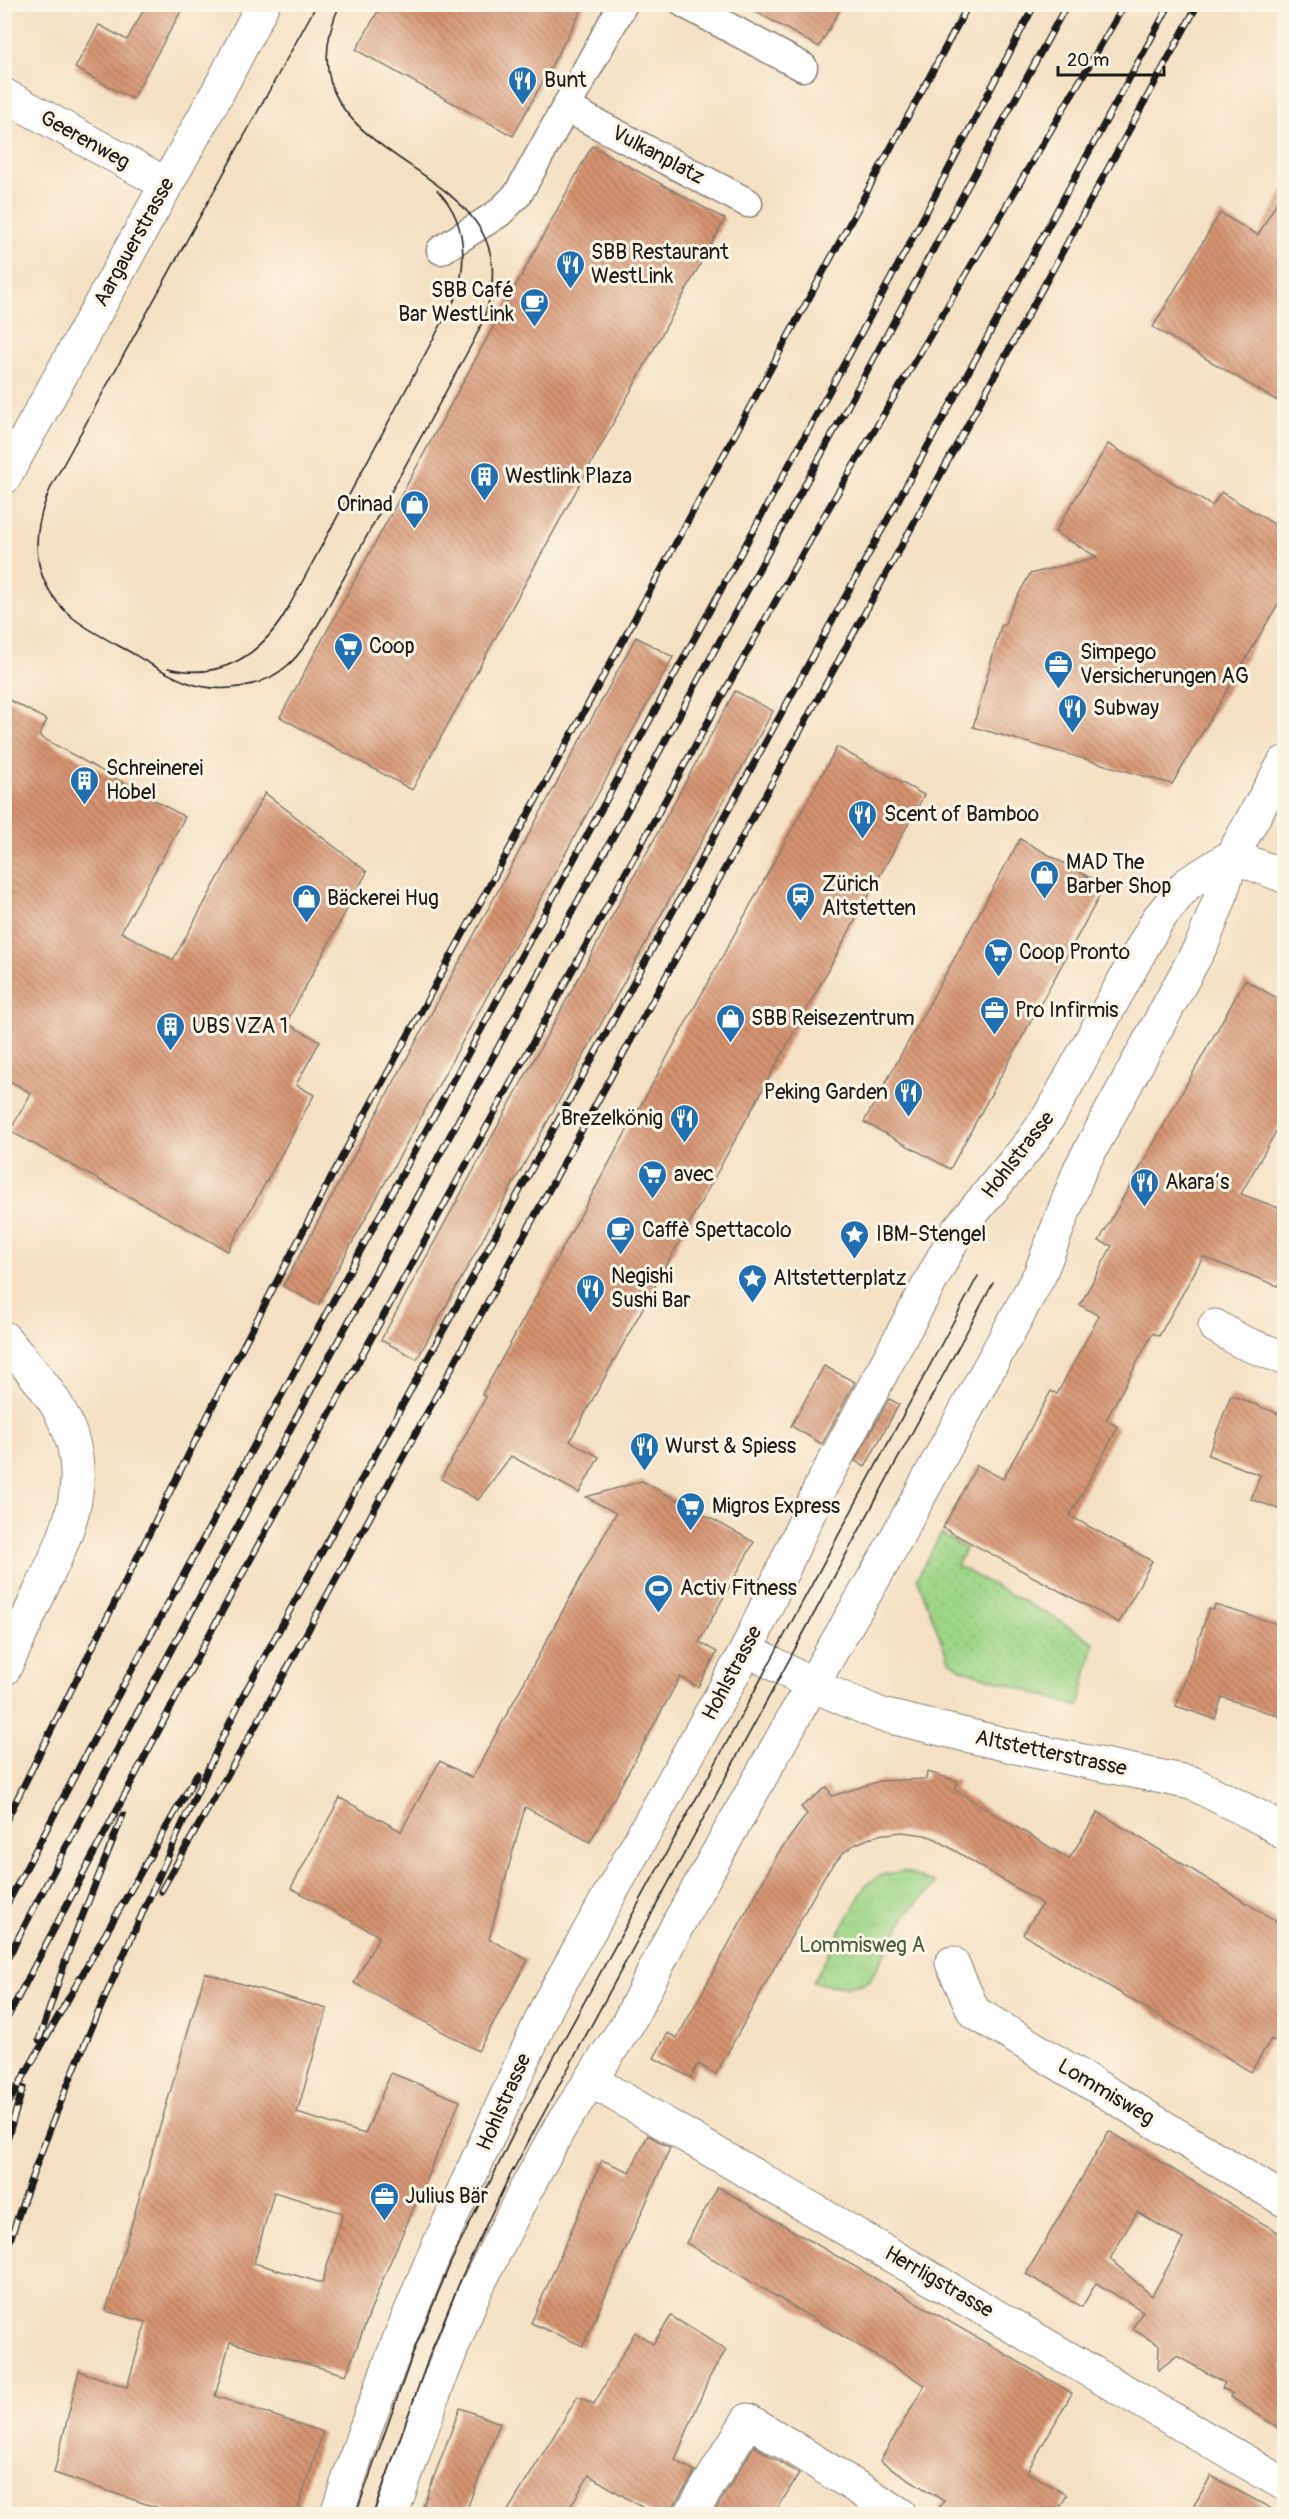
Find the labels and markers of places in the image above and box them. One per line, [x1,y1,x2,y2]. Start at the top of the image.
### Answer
restaurant icon: Bunt [507,64,539,106]
place label: Bunt [544,67,587,94]
place label: SBB Restaurant WestLink [591,239,729,290]
restaurant icon: SBB Restaurant WestLink [554,248,586,290]
place label: SBB Café Bar WestLink [398,277,514,328]
cafe icon: SBB Café Bar WestLink [519,286,551,328]
building icon: Westlink Plaza [468,460,500,502]
place label: Westlink Plaza [505,463,632,490]
shop icon: Orinad [398,488,430,530]
place label: Orinad [337,491,393,518]
supermarket icon: Coop [332,630,364,672]
place label: Coop [369,633,415,660]
place label: Simpego Versicherungen AG [1080,639,1249,690]
office icon: Simpego Versicherungen AG [1043,648,1075,690]
restaurant icon: Subway [1056,692,1088,734]
place label: Subway [1093,695,1159,722]
place label: Schreinerei Hobel [106,755,203,806]
building icon: Schreinerei Hobel [69,764,101,806]
restaurant icon: Scent of Bamboo [847,798,879,840]
place label: Scent of Bamboo [884,801,1039,828]
place label: MAD The Barber Shop [1066,849,1171,900]
shop icon: MAD The Barber Shop [1029,858,1061,900]
place label: Zürich Altstetten [822,871,916,922]
station icon: Zürich Altstetten [785,880,817,922]
shop icon: Bäckerei Hug [290,882,322,924]
place label: Bäckerei Hug [327,885,439,912]
supermarket icon: Coop Pronto [982,936,1014,978]
place label: Coop Pronto [1019,939,1130,966]
office icon: Pro Infirmis [978,994,1010,1036]
place label: Pro Infirmis [1015,997,1119,1024]
shop icon: SBB Reisezentrum [714,1002,746,1044]
place label: SBB Reisezentrum [751,1005,915,1032]
building icon: UBS VZA 1 [155,1010,187,1052]
place label: UBS VZA 1 [192,1013,288,1040]
restaurant icon: Peking Garden [893,1076,925,1118]
place label: Peking Garden [764,1079,888,1106]
restaurant icon: Brezelkönig [668,1102,700,1144]
place label: Brezelkönig [561,1105,663,1132]
supermarket icon: avec [637,1158,669,1200]
place label: avec [674,1161,714,1188]
restaurant icon: Akara‘s [1128,1166,1160,1208]
place label: Akara‘s [1165,1169,1230,1196]
cafe icon: Caffè Spettacolo [605,1214,637,1256]
place label: Caffè Spettacolo [642,1217,792,1244]
place icon: IBM-Stengel [839,1218,871,1260]
place label: IBM-Stengel [876,1221,986,1248]
place icon: Altstetterplatz [736,1262,768,1304]
place label: Negishi Sushi Bar [611,1263,691,1314]
place label: Altstetterplatz [773,1265,907,1292]
restaurant icon: Negishi Sushi Bar [574,1272,606,1314]
restaurant icon: Wurst & Spiess [628,1430,660,1472]
place label: Wurst & Spiess [665,1433,797,1460]
supermarket icon: Migros Express [675,1490,707,1532]
place label: Migros Express [712,1493,841,1520]
sports icon: Activ Fitness [643,1572,675,1614]
place label: Activ Fitness [680,1575,798,1602]
office icon: Julius Bär [368,2180,400,2222]
place label: Julius Bär [405,2183,489,2210]

